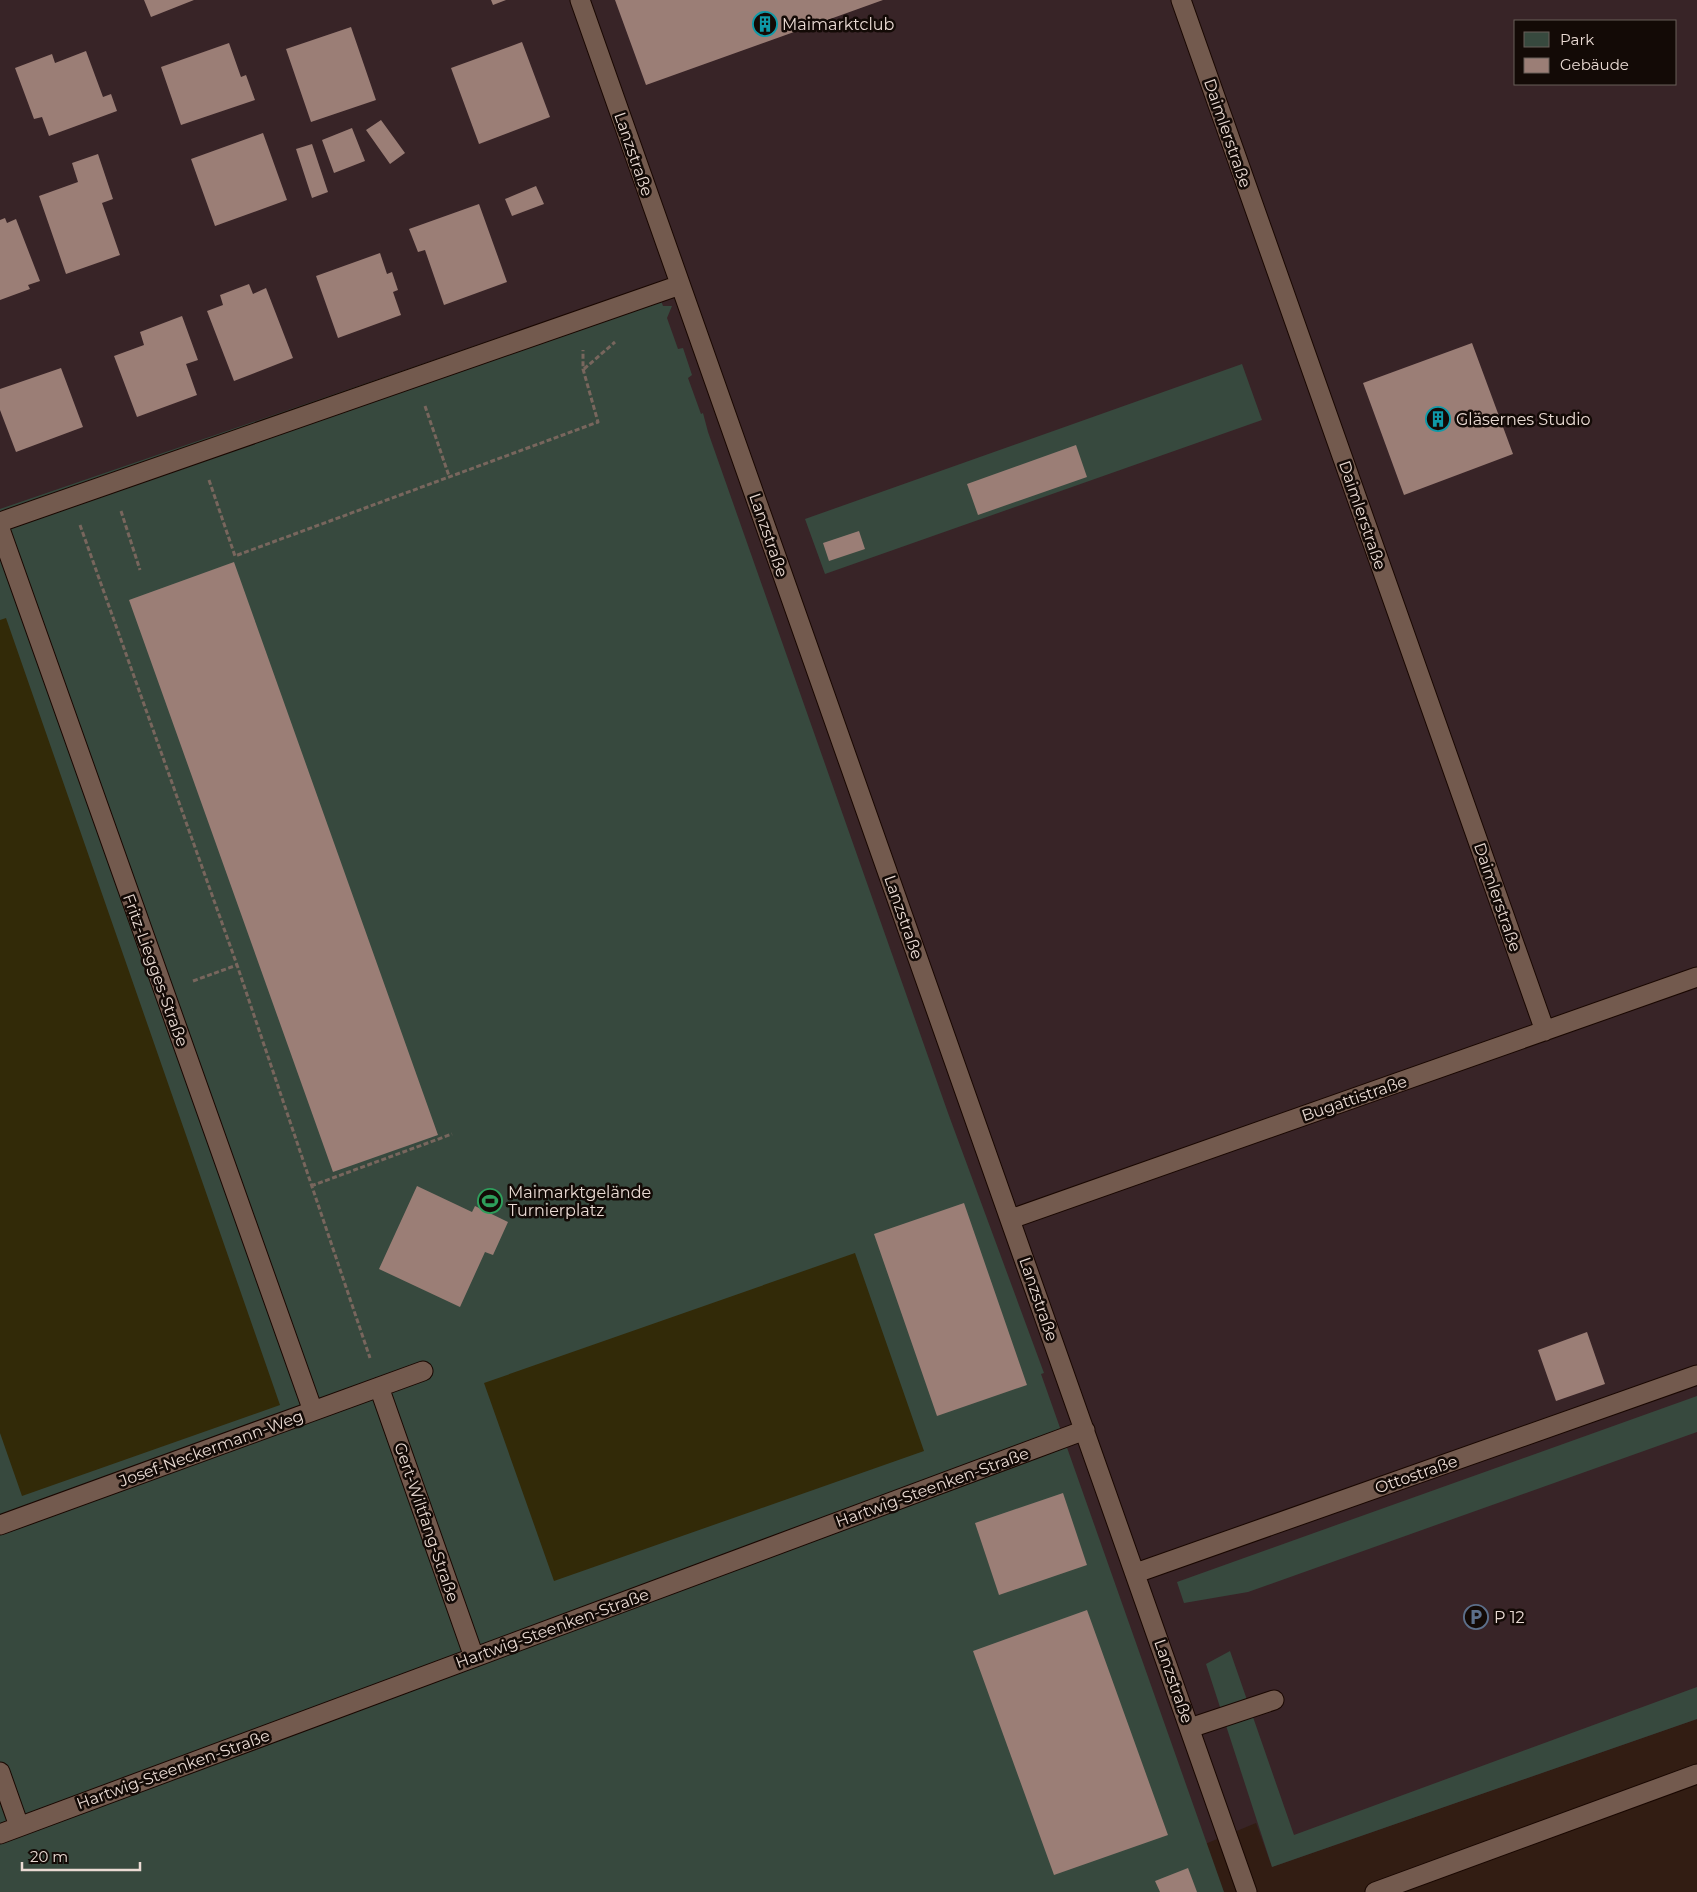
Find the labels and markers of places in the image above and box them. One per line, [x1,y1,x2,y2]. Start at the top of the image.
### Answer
building icon: Maimarktclub [752,11,778,37]
place label: Maimarktclub [782,15,894,34]
building icon: Gläsernes Studio [1425,406,1451,432]
place label: Gläsernes Studio [1456,410,1591,429]
place label: Maimarktgelände Turnierplatz [508,1183,651,1220]
sports icon: Maimarktgelände Turnierplatz [477,1188,503,1214]
parking icon: P 12 [1463,1604,1489,1630]
place label: P 12 [1494,1608,1525,1627]

